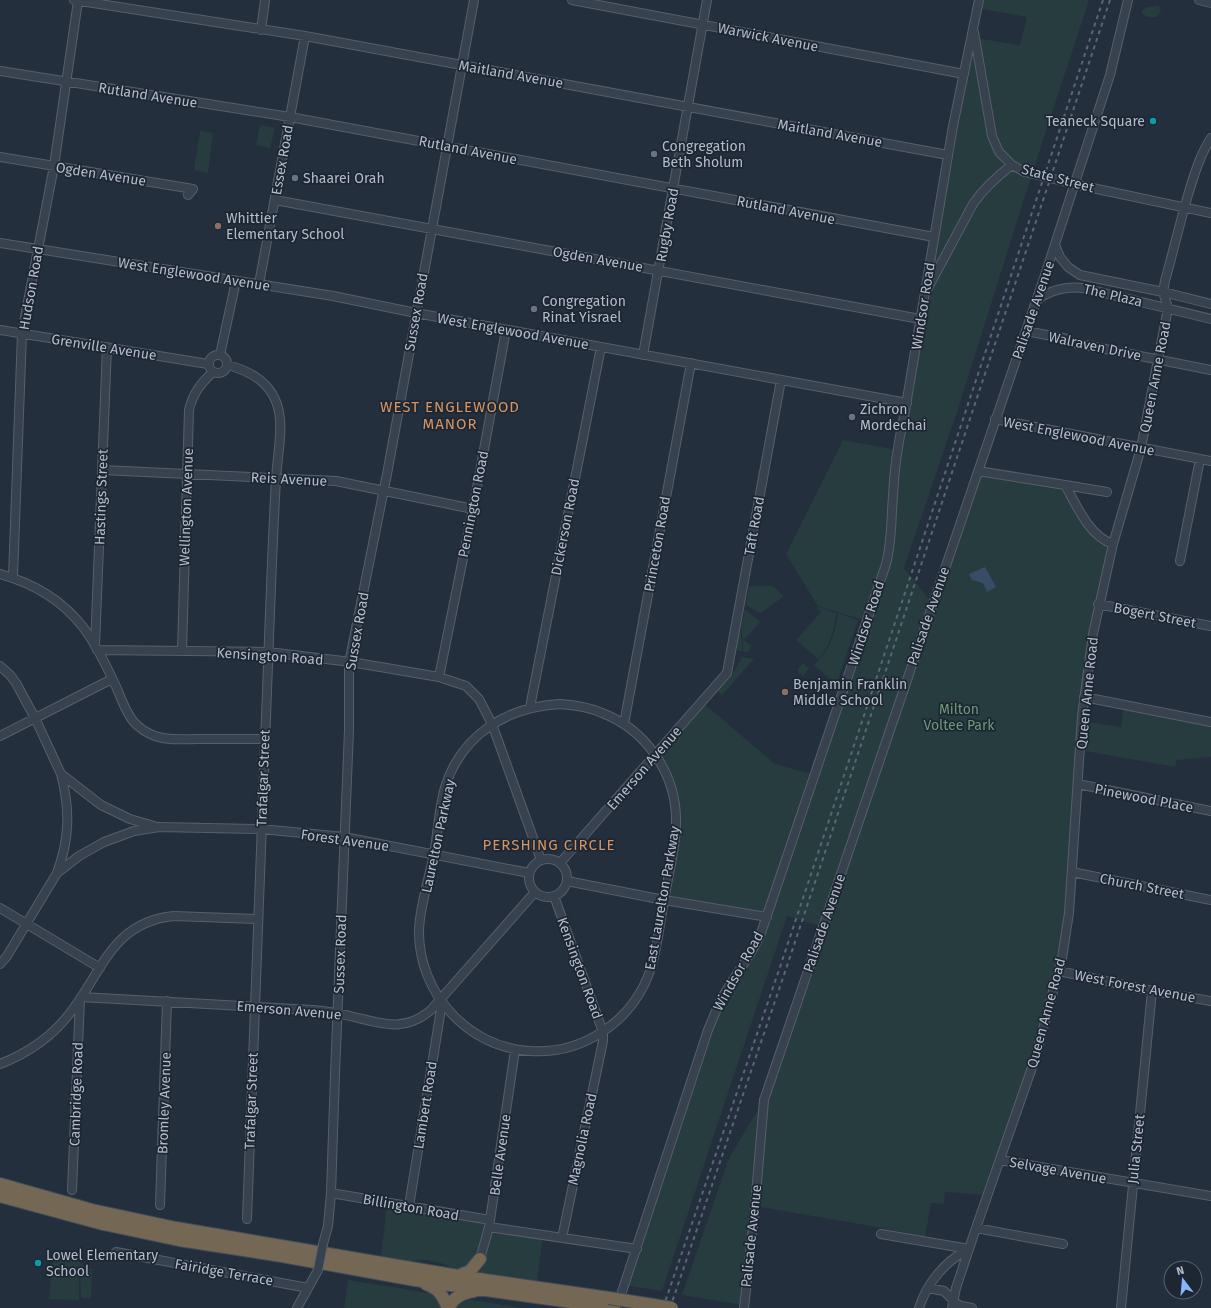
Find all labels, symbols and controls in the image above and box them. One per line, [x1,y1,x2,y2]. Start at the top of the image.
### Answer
street label: Warwick Avenue [716,19,820,56]
street label: Maitland Avenue [457,57,564,92]
street label: Rutland Avenue [97,79,199,112]
place label: Teaneck Square [1046,113,1145,130]
street label: Maitland Avenue [776,116,883,151]
marker: Teaneck Square [1148,116,1158,126]
street label: Essex Road [268,124,297,196]
street label: Rutland Avenue [417,133,519,168]
place label: Congregation Beth Sholum [662,138,746,171]
marker: Congregation Beth Sholum [649,149,659,159]
street label: Ogden Avenue [55,159,147,190]
street label: State Street [1020,161,1097,197]
place label: Shaarei Orah [303,170,385,187]
marker: Shaarei Orah [290,173,300,183]
street label: Rugby Road [653,187,682,264]
street label: Rutland Avenue [735,193,837,228]
place label: Whittier Elementary School [226,210,344,243]
marker: Whittier Elementary School [213,221,223,231]
street label: Ogden Avenue [552,243,644,276]
street label: Hudson Road [16,245,47,331]
street label: West Englewood Avenue [117,254,271,295]
street label: Palisade Avenue [1009,259,1058,362]
street label: Windsor Road [908,261,939,351]
street label: Sussex Road [401,272,432,352]
street label: The Plaza [1082,280,1144,311]
place label: Congregation Rinat Yisrael [542,293,626,326]
marker: Congregation Rinat Yisrael [529,304,539,314]
street label: West Englewood Avenue [436,310,590,353]
street label: Queen Anne Road [1136,320,1175,434]
street label: Walraven Drive [1047,328,1143,365]
street label: Grenville Avenue [50,331,158,364]
district label: WEST ENGLEWOOD MANOR [380,398,520,433]
place label: Zichron Mordechai [860,401,927,434]
marker: Zichron Mordechai [847,412,857,422]
street label: West Englewood Avenue [1002,413,1156,460]
street label: Hastings Street [91,448,112,545]
street label: Wellington Avenue [176,448,197,566]
street label: Pennington Road [455,449,492,559]
street label: Reis Avenue [250,469,328,490]
street label: Dickerson Road [548,477,583,577]
street label: Princeton Road [641,495,674,593]
street label: Taft Road [741,495,768,557]
street label: Palisade Avenue [904,565,953,668]
street label: Windsor Road [845,579,888,668]
street label: Sussex Road [342,591,373,671]
street label: Bogert Street [1112,599,1198,632]
street label: Queen Anne Road [1073,636,1102,750]
street label: Kensington Road [216,644,324,669]
place label: Benjamin Franklin Middle School [793,676,907,709]
marker: Benjamin Franklin Middle School [780,687,790,697]
park label: Milton Voltee Park [923,701,995,734]
street label: Emerson Avenue [603,723,685,814]
street label: Trafalgar Street [253,728,274,827]
street label: Laurelton Parkway [418,778,459,895]
street label: Pinewood Place [1093,781,1195,816]
street label: East Laurelton Parkway [641,825,684,971]
street label: Forest Avenue [300,826,390,855]
district label: PERSHING CIRCLE [483,836,615,854]
street label: Church Street [1098,870,1186,903]
street label: Palisade Avenue [800,872,849,975]
street label: Sussex Road [331,914,350,994]
street label: Kensington Road [553,915,606,1021]
street label: Windsor Road [710,929,767,1014]
street label: Queen Anne Road [1024,956,1069,1070]
street label: West Forest Avenue [1073,966,1197,1007]
street label: Emerson Avenue [236,997,342,1024]
street label: Cambridge Road [66,1042,87,1146]
street label: Trafalgar Street [241,1051,262,1150]
street label: Bromley Avenue [154,1052,175,1154]
street label: Lambert Road [410,1060,441,1150]
street label: Magnolia Road [564,1092,601,1187]
street label: Belle Avenue [486,1113,515,1197]
street label: Julia Street [1124,1113,1149,1185]
street label: Selvage Avenue [1008,1154,1108,1187]
street label: Palisade Avenue [738,1184,765,1288]
street label: Billington Road [362,1191,460,1224]
place label: Lowel Elementary School [46,1247,158,1280]
street label: Fairidge Terrace [173,1255,275,1290]
marker: Lowel Elementary School [33,1258,43,1268]
north arrow [1163,1260,1203,1300]
text: N [1175,1264,1186,1278]

